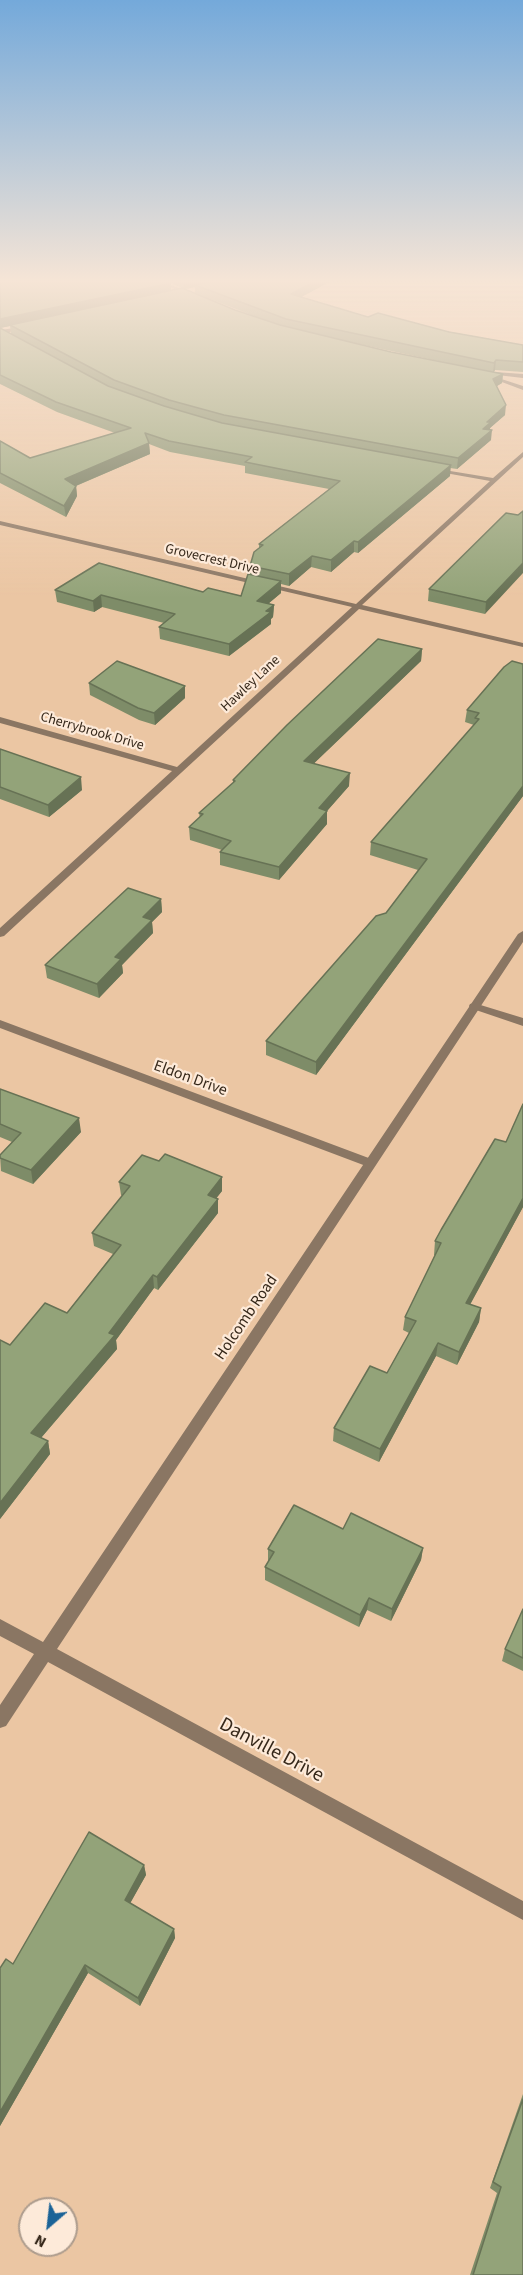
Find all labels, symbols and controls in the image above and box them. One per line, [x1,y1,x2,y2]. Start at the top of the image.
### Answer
street label: Grovecrest Drive [163,541,261,579]
street label: Hawley Lane [218,652,284,716]
street label: Cherrybrook Drive [38,709,146,755]
street label: Eldon Drive [151,1057,229,1101]
street label: Holcomb Road [212,1272,282,1364]
street label: Danville Drive [215,1713,327,1789]
north arrow [18,2197,78,2257]
text: N [31,2229,50,2253]

